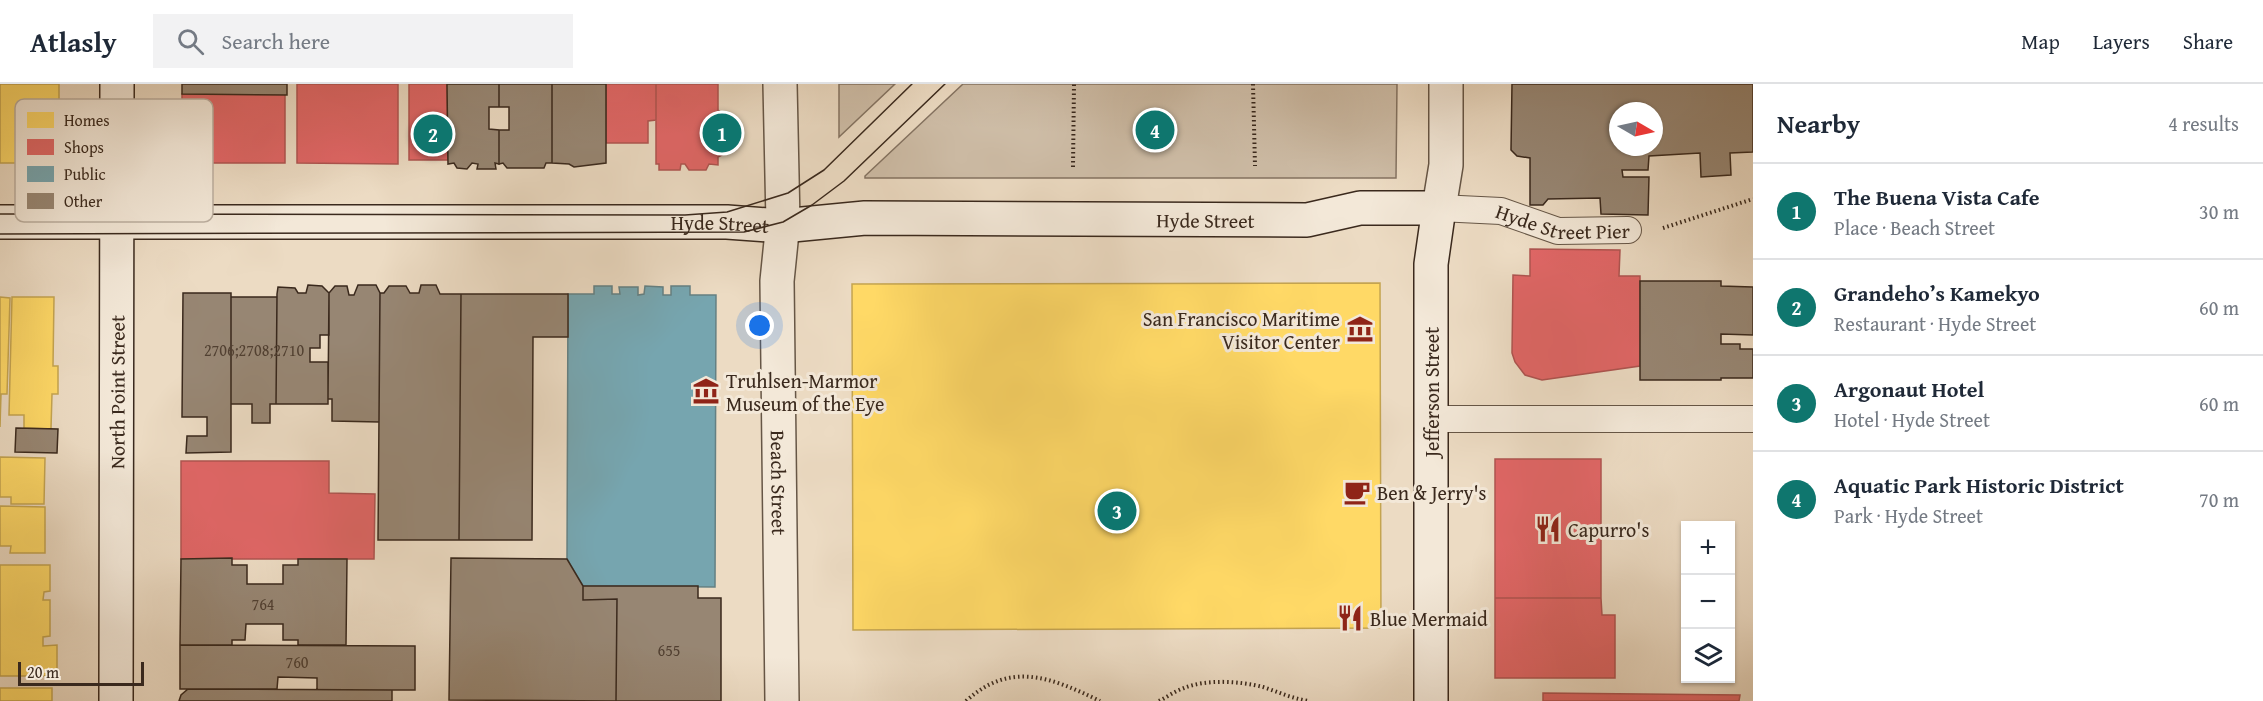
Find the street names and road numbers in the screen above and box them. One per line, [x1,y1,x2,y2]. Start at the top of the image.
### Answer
street label: Hyde Street Pier [1492,196,1630,246]
street label: Hyde Street [1156,205,1255,234]
street label: Hyde Street [671,208,770,240]
street label: North Point Street [102,315,131,469]
street label: Jefferson Street [1417,327,1446,460]
street label: Beach Street [764,430,795,535]

